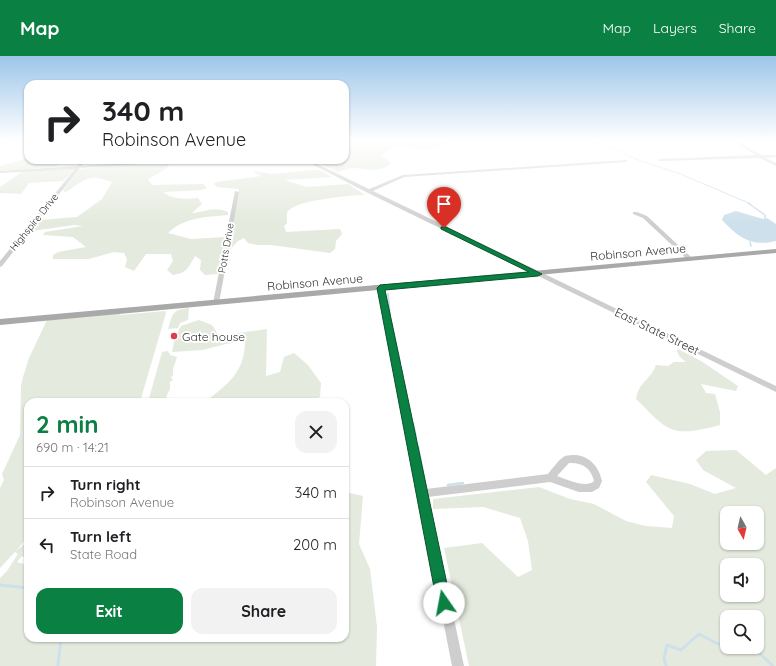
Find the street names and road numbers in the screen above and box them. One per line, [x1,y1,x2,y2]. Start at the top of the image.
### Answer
street label: Highspire Drive [7,190,61,253]
street label: Potts Drive [215,222,237,274]
street label: Robinson Avenue [589,240,687,264]
street label: Robinson Avenue [266,270,364,294]
street label: East State Street [612,304,702,358]

